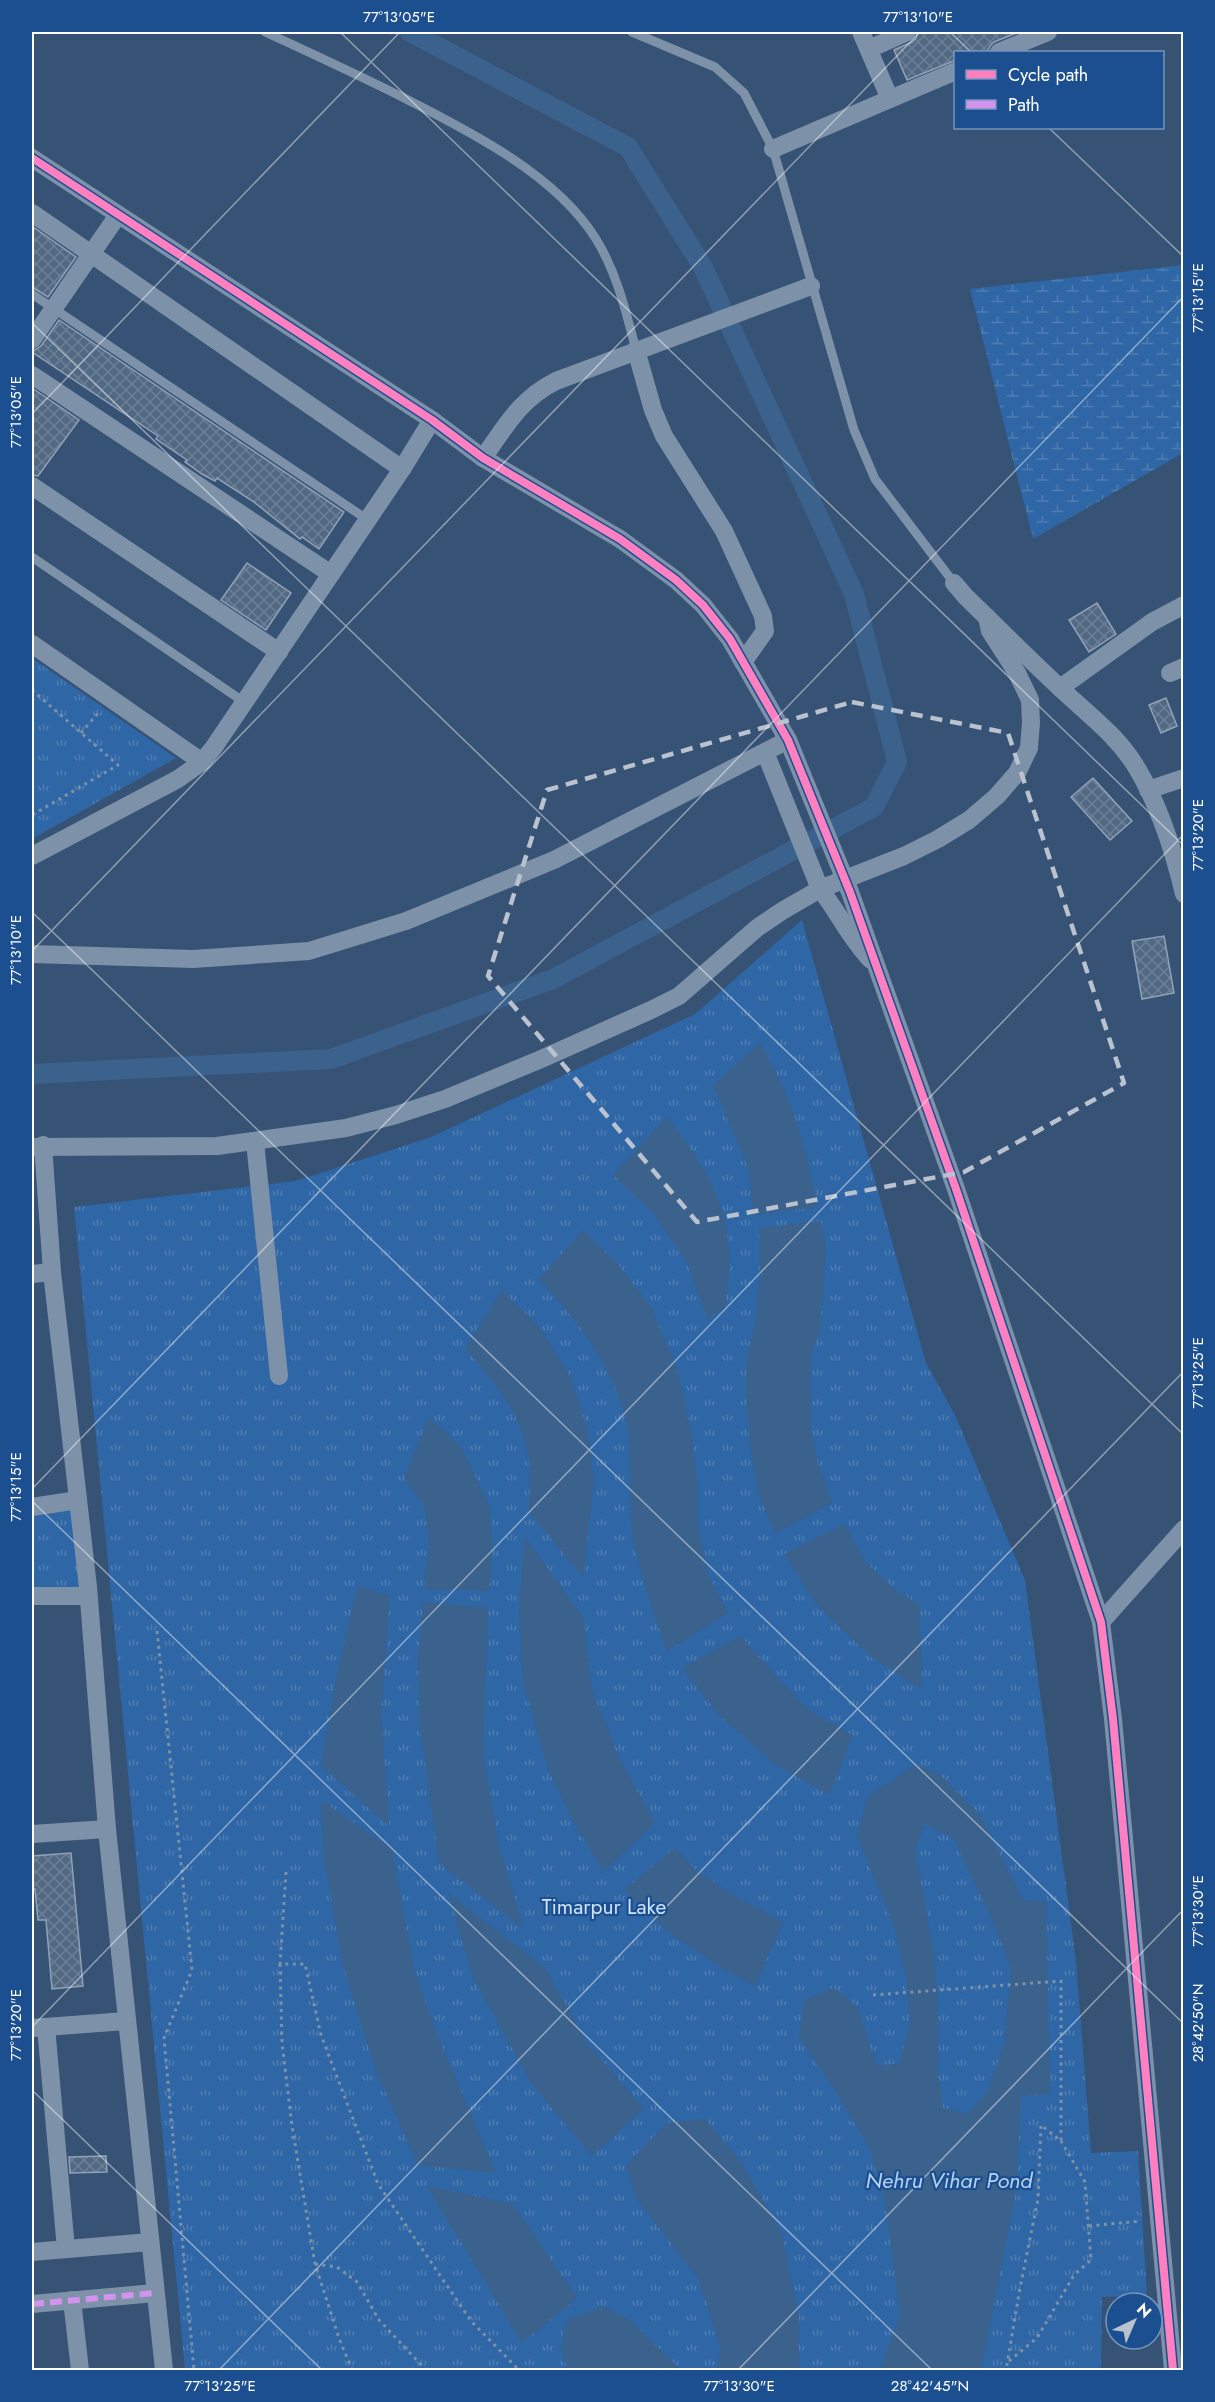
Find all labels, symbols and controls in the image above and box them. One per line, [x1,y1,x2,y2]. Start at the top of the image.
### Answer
text: 77°13'05"E [363,6,435,28]
text: 77°13'10"E [883,6,953,28]
legend [954,51,1164,129]
text: Cycle path [1008,62,1088,88]
text: Path [1008,92,1040,118]
text: 77°13'15"E [1187,263,1209,333]
text: 77°13'05"E [5,376,27,448]
text: 77°13'20"E [1187,799,1209,871]
text: 77°13'10"E [5,915,27,985]
text: 77°13'25"E [1187,1337,1209,1409]
text: 77°13'15"E [5,1452,27,1522]
text: 77°13'30"E [1187,1875,1209,1947]
park label: Timarpur Lake [542,1892,667,1922]
text: 28°42'50"N [1187,1984,1209,2062]
text: 77°13'20"E [5,1989,27,2061]
water label: Nehru Vihar Pond [866,2164,1034,2196]
north arrow [1104,2291,1164,2351]
text: N [1132,2298,1157,2323]
text: 77°13'25"E [184,2375,256,2397]
text: 77°13'30"E [703,2375,775,2397]
text: 28°42'45"N [891,2375,969,2397]

